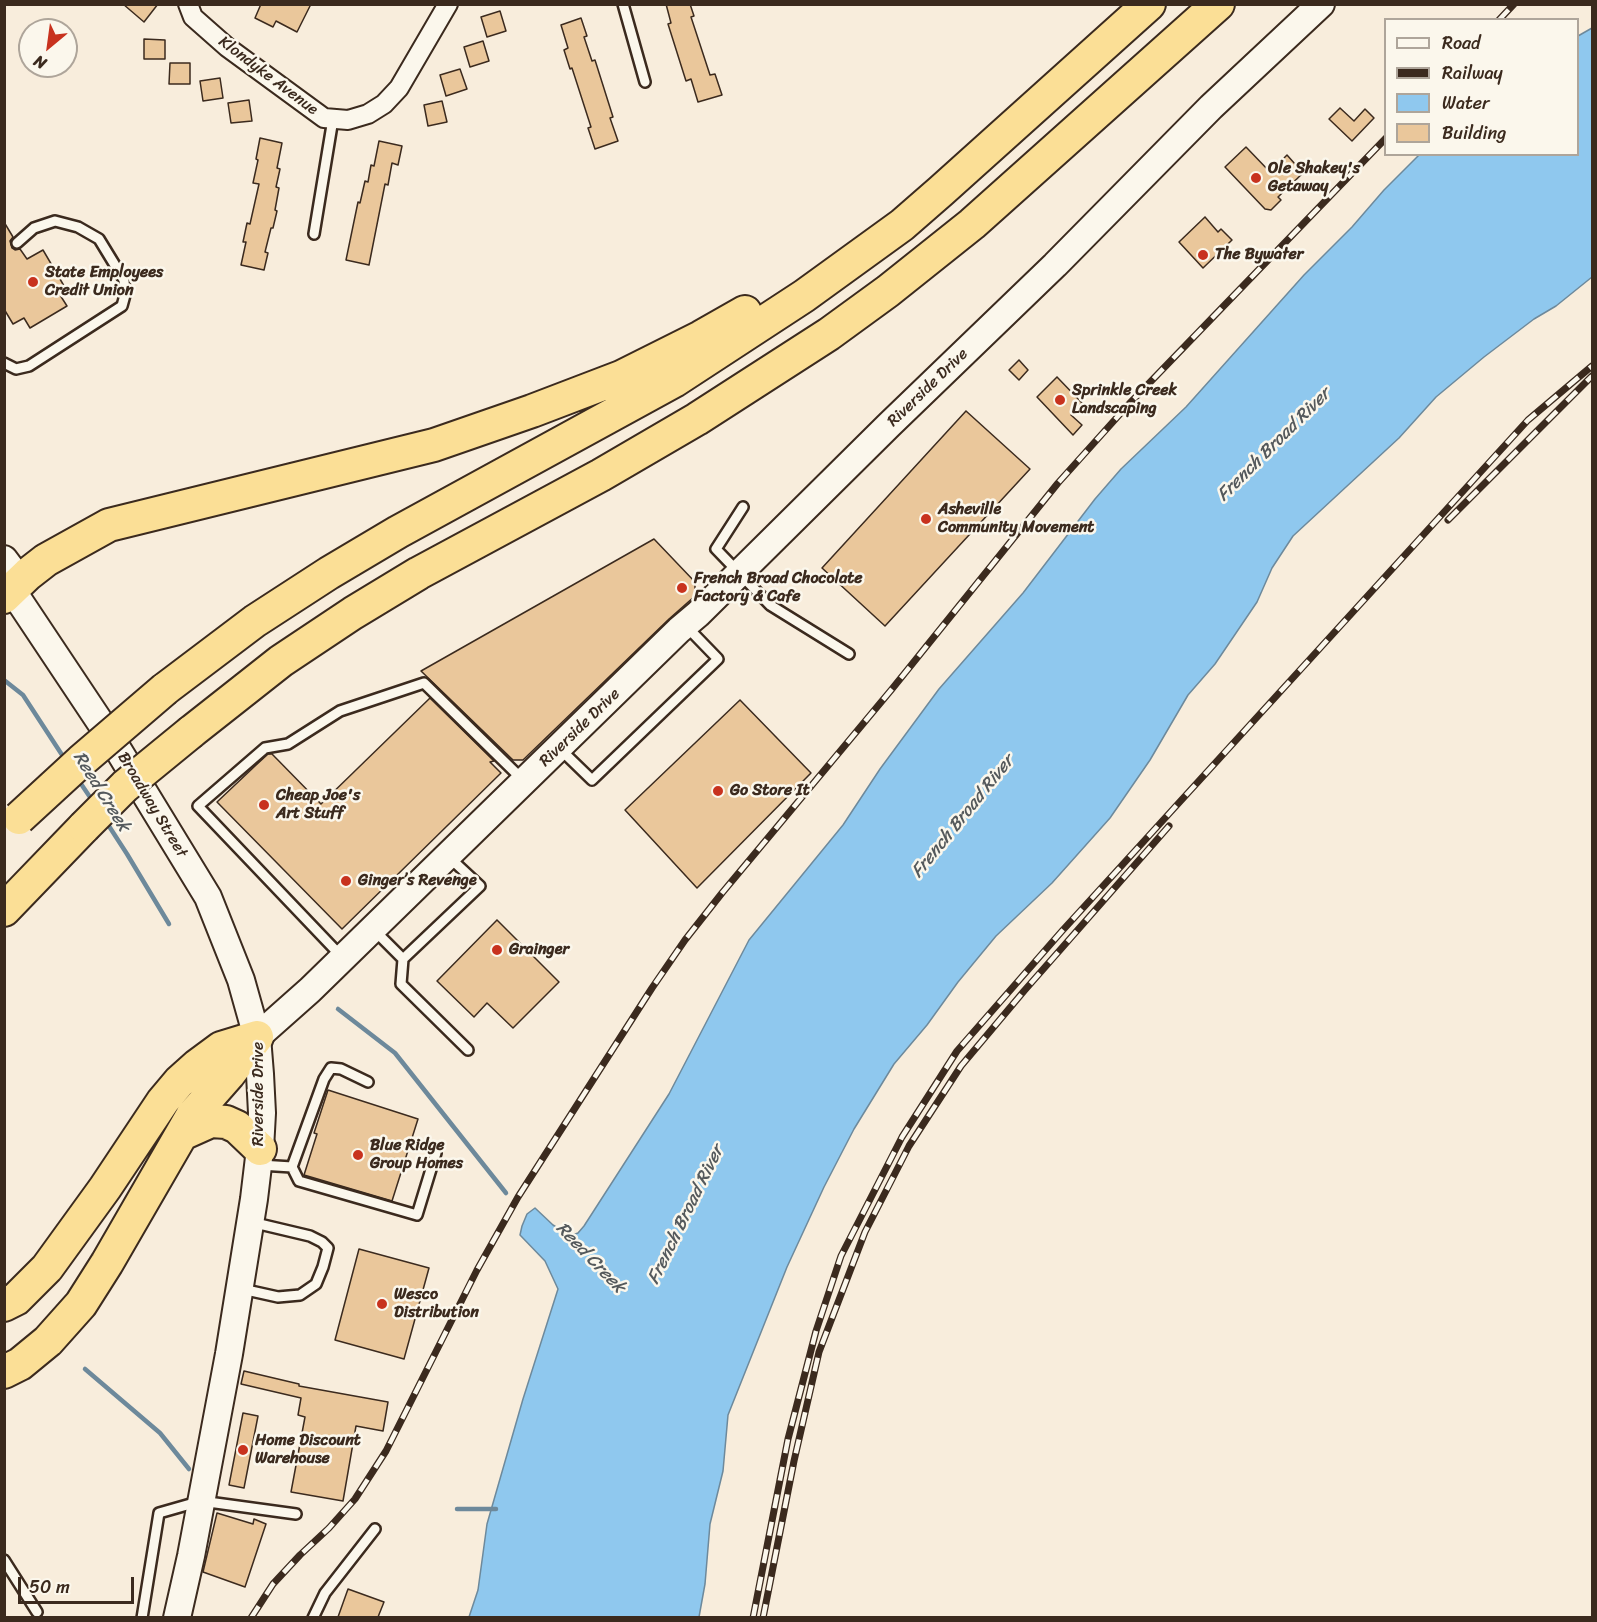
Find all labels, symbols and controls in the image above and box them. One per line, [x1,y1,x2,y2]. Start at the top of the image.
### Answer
north arrow [18,18,78,78]
legend [1384,18,1579,156]
text: Road [1442,27,1481,59]
street label: Klondyke Avenue [214,32,322,120]
text: N [28,47,52,78]
text: Railway [1442,57,1503,89]
text: Water [1442,87,1489,119]
text: Building [1442,117,1506,149]
place label: Ole Shakey's Getaway [1268,159,1360,197]
marker: Ole Shakey's Getaway [1249,171,1263,185]
place label: The Bywater [1215,245,1303,265]
marker: The Bywater [1196,248,1210,262]
place label: State Employees Credit Union [45,263,163,301]
marker: State Employees Credit Union [26,275,40,289]
street label: Riverside Drive [884,345,972,431]
place label: Sprinkle Creek Landscaping [1072,381,1177,419]
water label: French Broad River [1213,384,1335,506]
marker: Sprinkle Creek Landscaping [1053,393,1067,407]
place label: Asheville Community Movement [938,500,1094,538]
marker: Asheville Community Movement [919,512,933,526]
place label: French Broad Chocolate Factory & Cafe [694,569,862,607]
marker: French Broad Chocolate Factory & Cafe [675,581,689,595]
street label: Riverside Drive [536,685,624,771]
water label: Reed Creek [68,748,134,836]
street label: Broadway Street [113,749,191,861]
water label: French Broad River [907,751,1019,883]
place label: Go Store It [730,781,810,801]
marker: Go Store It [711,784,725,798]
place label: Cheap Joe's Art Stuff [276,786,360,824]
marker: Cheap Joe's Art Stuff [257,798,271,812]
place label: Ginger’s Revenge [358,871,477,891]
marker: Ginger’s Revenge [339,874,353,888]
place label: Grainger [509,940,569,960]
marker: Grainger [490,943,504,957]
street label: Riverside Drive [249,1042,269,1146]
place label: Blue Ridge Group Homes [370,1136,463,1174]
water label: French Broad River [643,1142,729,1288]
marker: Blue Ridge Group Homes [351,1148,365,1162]
water label: Reed Creek [551,1218,629,1298]
place label: Wesco Distribution [394,1285,479,1323]
marker: Wesco Distribution [375,1297,389,1311]
place label: Home Discount Warehouse [255,1431,361,1469]
marker: Home Discount Warehouse [236,1443,250,1457]
scale bar [21,1565,136,1603]
text: 50 m [29,1571,70,1603]

